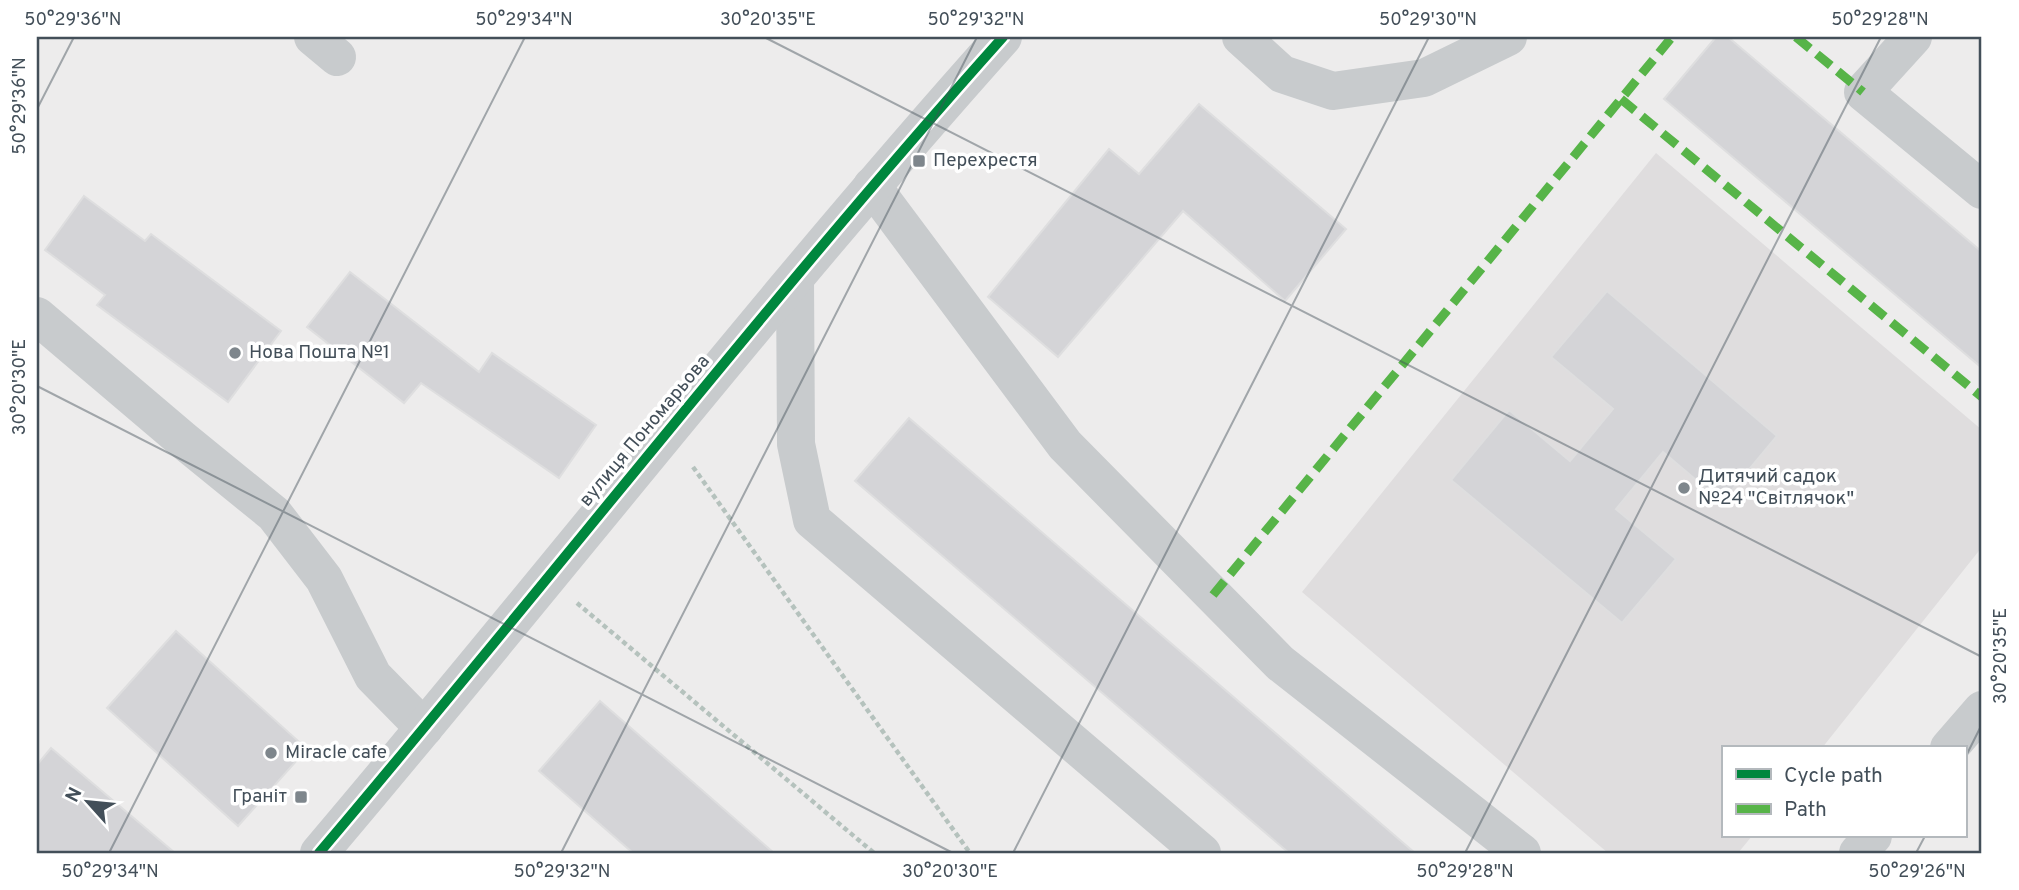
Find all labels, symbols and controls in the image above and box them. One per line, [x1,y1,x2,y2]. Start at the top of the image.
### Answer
text: 50°29'36"N [24,9,122,32]
text: 50°29'34"N [475,9,573,32]
text: 30°20'35"E [720,9,816,32]
text: 50°29'32"N [927,9,1025,32]
text: 50°29'30"N [1379,9,1477,32]
text: 50°29'28"N [1831,9,1929,32]
text: 50°29'36"N [9,57,32,155]
place label: Перехрестя [933,149,1038,173]
marker: Перехрестя [911,153,927,169]
text: 30°20'30"E [9,339,32,435]
place label: Нова Пошта №1 [249,341,390,365]
marker: Нова Пошта №1 [227,345,243,361]
street label: вулиця Пономарьова [574,350,716,512]
place label: Дитячий садок №24 "Світлячок" [1698,465,1854,511]
marker: Дитячий садок №24 "Світлячок" [1676,480,1692,496]
text: 30°20'35"E [1990,608,2013,704]
place label: Miracle cafe [285,741,387,765]
marker: Miracle cafe [263,745,279,761]
legend [1722,746,1966,838]
text: Cycle path [1784,763,1883,790]
north arrow [52,768,122,838]
text: N [61,784,88,807]
place label: Граніт [232,785,287,809]
marker: Граніт [293,789,309,805]
text: Path [1784,797,1827,824]
text: 50°29'34"N [61,861,159,884]
text: 50°29'32"N [513,861,611,884]
text: 30°20'30"E [902,861,998,884]
text: 50°29'28"N [1416,861,1514,884]
text: 50°29'26"N [1868,861,1966,884]

